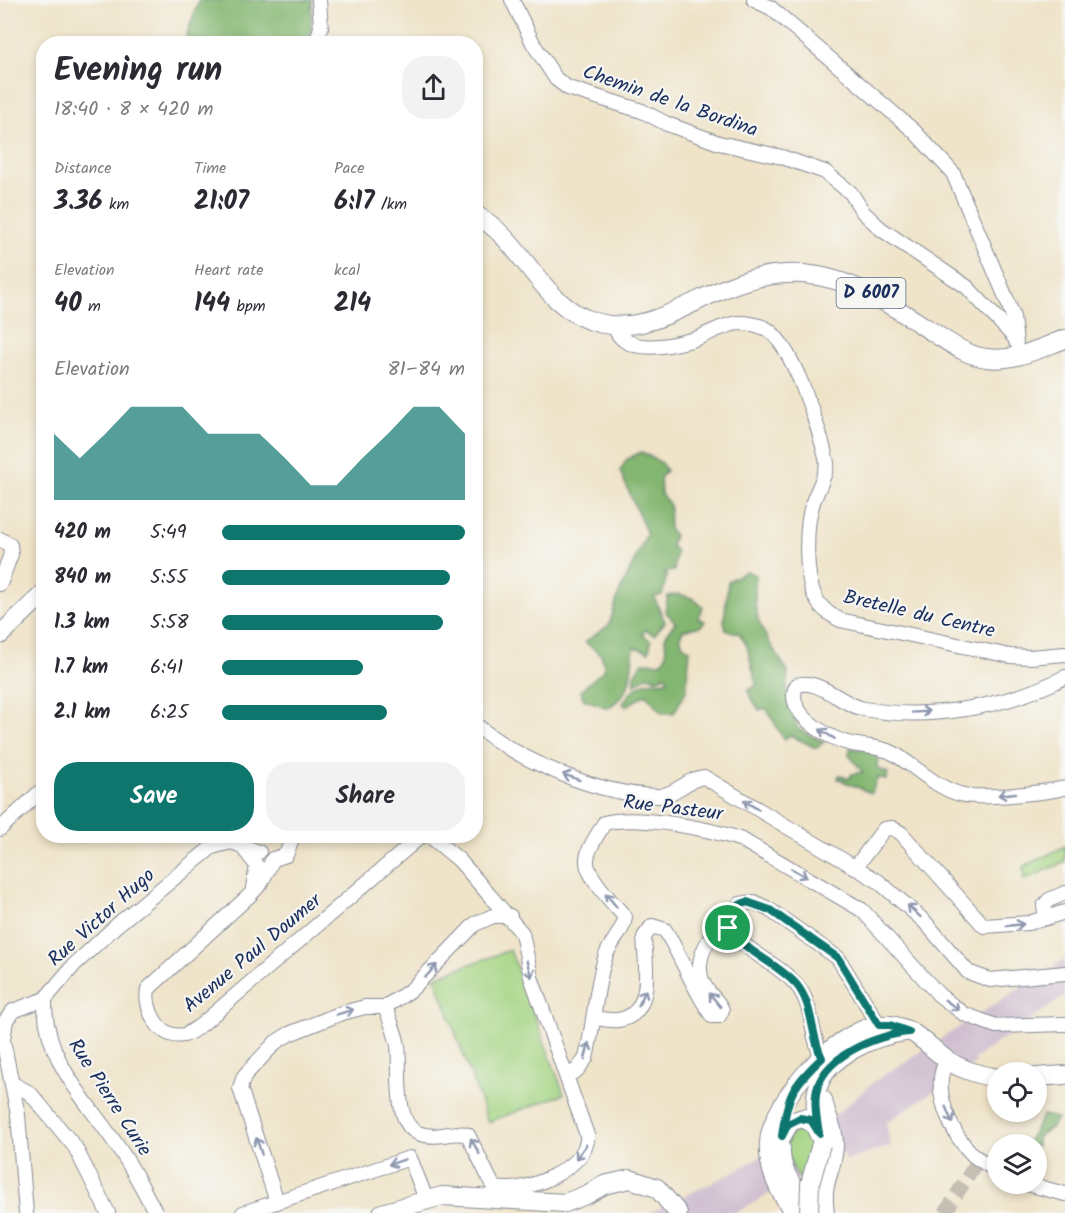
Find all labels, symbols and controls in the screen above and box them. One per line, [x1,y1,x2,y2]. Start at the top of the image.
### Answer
text: Evening run [54,45,222,98]
button: share [402,56,465,119]
street label: Chemin de la Bordina [578,57,762,147]
text: 18:40 · 8 × 420 m [54,94,213,126]
text: Distance [54,156,112,181]
text: Time [194,156,226,181]
text: Pace [334,156,365,181]
text: 3.36 [54,181,103,223]
text: 21:07 [194,181,249,223]
text: 6:17 [334,181,375,223]
text: km [103,192,129,217]
text: /km [375,192,407,217]
text: Elevation [54,258,115,283]
text: Heart rate [194,258,264,283]
text: kcal [334,258,360,283]
road number: D 6007 [836,278,906,308]
text: 40 [54,283,82,325]
text: 144 [194,283,230,325]
text: 214 [334,283,371,325]
text: m [82,294,101,319]
text: bpm [230,294,265,319]
text: Elevation [54,354,130,386]
text: 81–84 m [387,354,465,386]
text: 420 m [54,517,111,549]
text: 5:49 [150,517,186,549]
text: 840 m [54,562,111,594]
text: 5:55 [150,562,187,594]
street label: Bretelle du Centre [840,582,998,648]
text: 1.3 km [54,607,110,639]
text: 5:58 [150,607,188,639]
text: 1.7 km [54,652,108,684]
text: 6:41 [150,652,183,684]
text: 2.1 km [54,697,110,729]
text: 6:25 [150,697,188,729]
one-way arrow [910,706,930,717]
one-way arrow [819,727,836,740]
button: Save [54,762,254,831]
button: Share [266,762,465,831]
one-way arrow [562,770,581,781]
street label: Rue Pasteur [621,787,726,831]
one-way arrow [997,788,1017,799]
one-way arrow [743,799,760,811]
street label: Rue Victor Hugo [41,861,163,975]
one-way arrow [790,867,807,879]
street label: Avenue Paul Doumer [177,885,331,1022]
one-way arrow [604,892,617,908]
pin [702,902,753,953]
one-way arrow [907,905,922,919]
icon: arrive [711,911,744,944]
one-way arrow [1005,919,1025,930]
one-way arrow [524,959,535,978]
one-way arrow [424,964,438,979]
one-way arrow [637,989,648,1007]
one-way arrow [708,992,721,1008]
one-way arrow [944,999,960,1012]
one-way arrow [335,1006,354,1017]
street label: Rue Pierre Curie [59,1033,159,1163]
one-way arrow [582,1042,594,1061]
map controls [987,1062,1047,1194]
button: locate [987,1062,1047,1122]
one-way arrow [944,1106,955,1124]
button: layers [987,1134,1047,1194]
one-way arrow [253,1137,264,1156]
one-way arrow [469,1138,481,1155]
one-way arrow [575,1144,587,1160]
one-way arrow [388,1157,407,1168]

